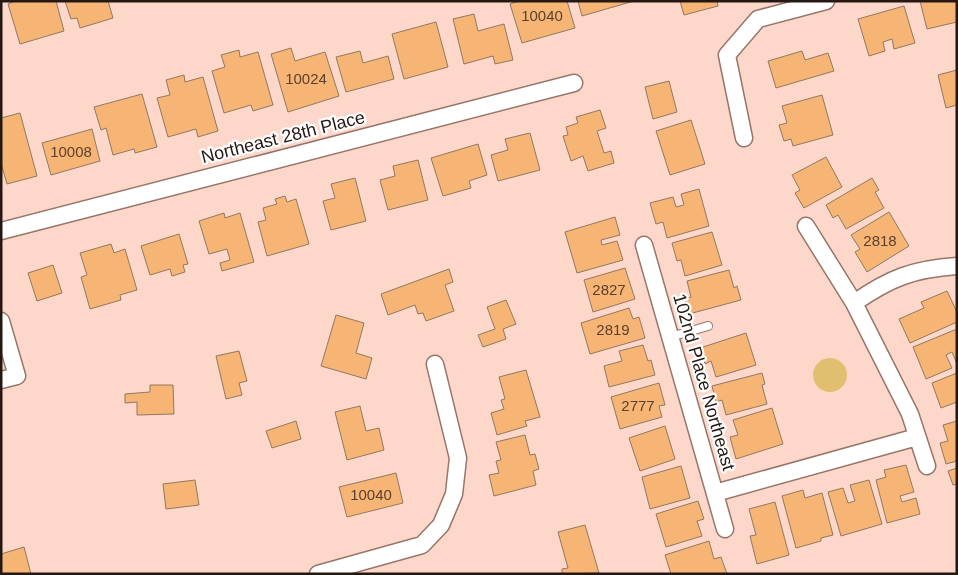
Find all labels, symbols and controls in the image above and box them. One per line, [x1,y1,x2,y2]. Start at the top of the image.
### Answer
house number: 10040 [521,7,563,24]
house number: 10024 [285,70,327,87]
street label: Northeast 28th Place [199,107,367,167]
house number: 10008 [50,143,92,160]
house number: 2818 [863,232,897,249]
house number: 2827 [592,281,626,298]
street label: 102nd Place Northeast [669,291,739,473]
house number: 2819 [596,321,630,338]
house number: 2777 [621,397,655,414]
house number: 10040 [350,486,392,503]

